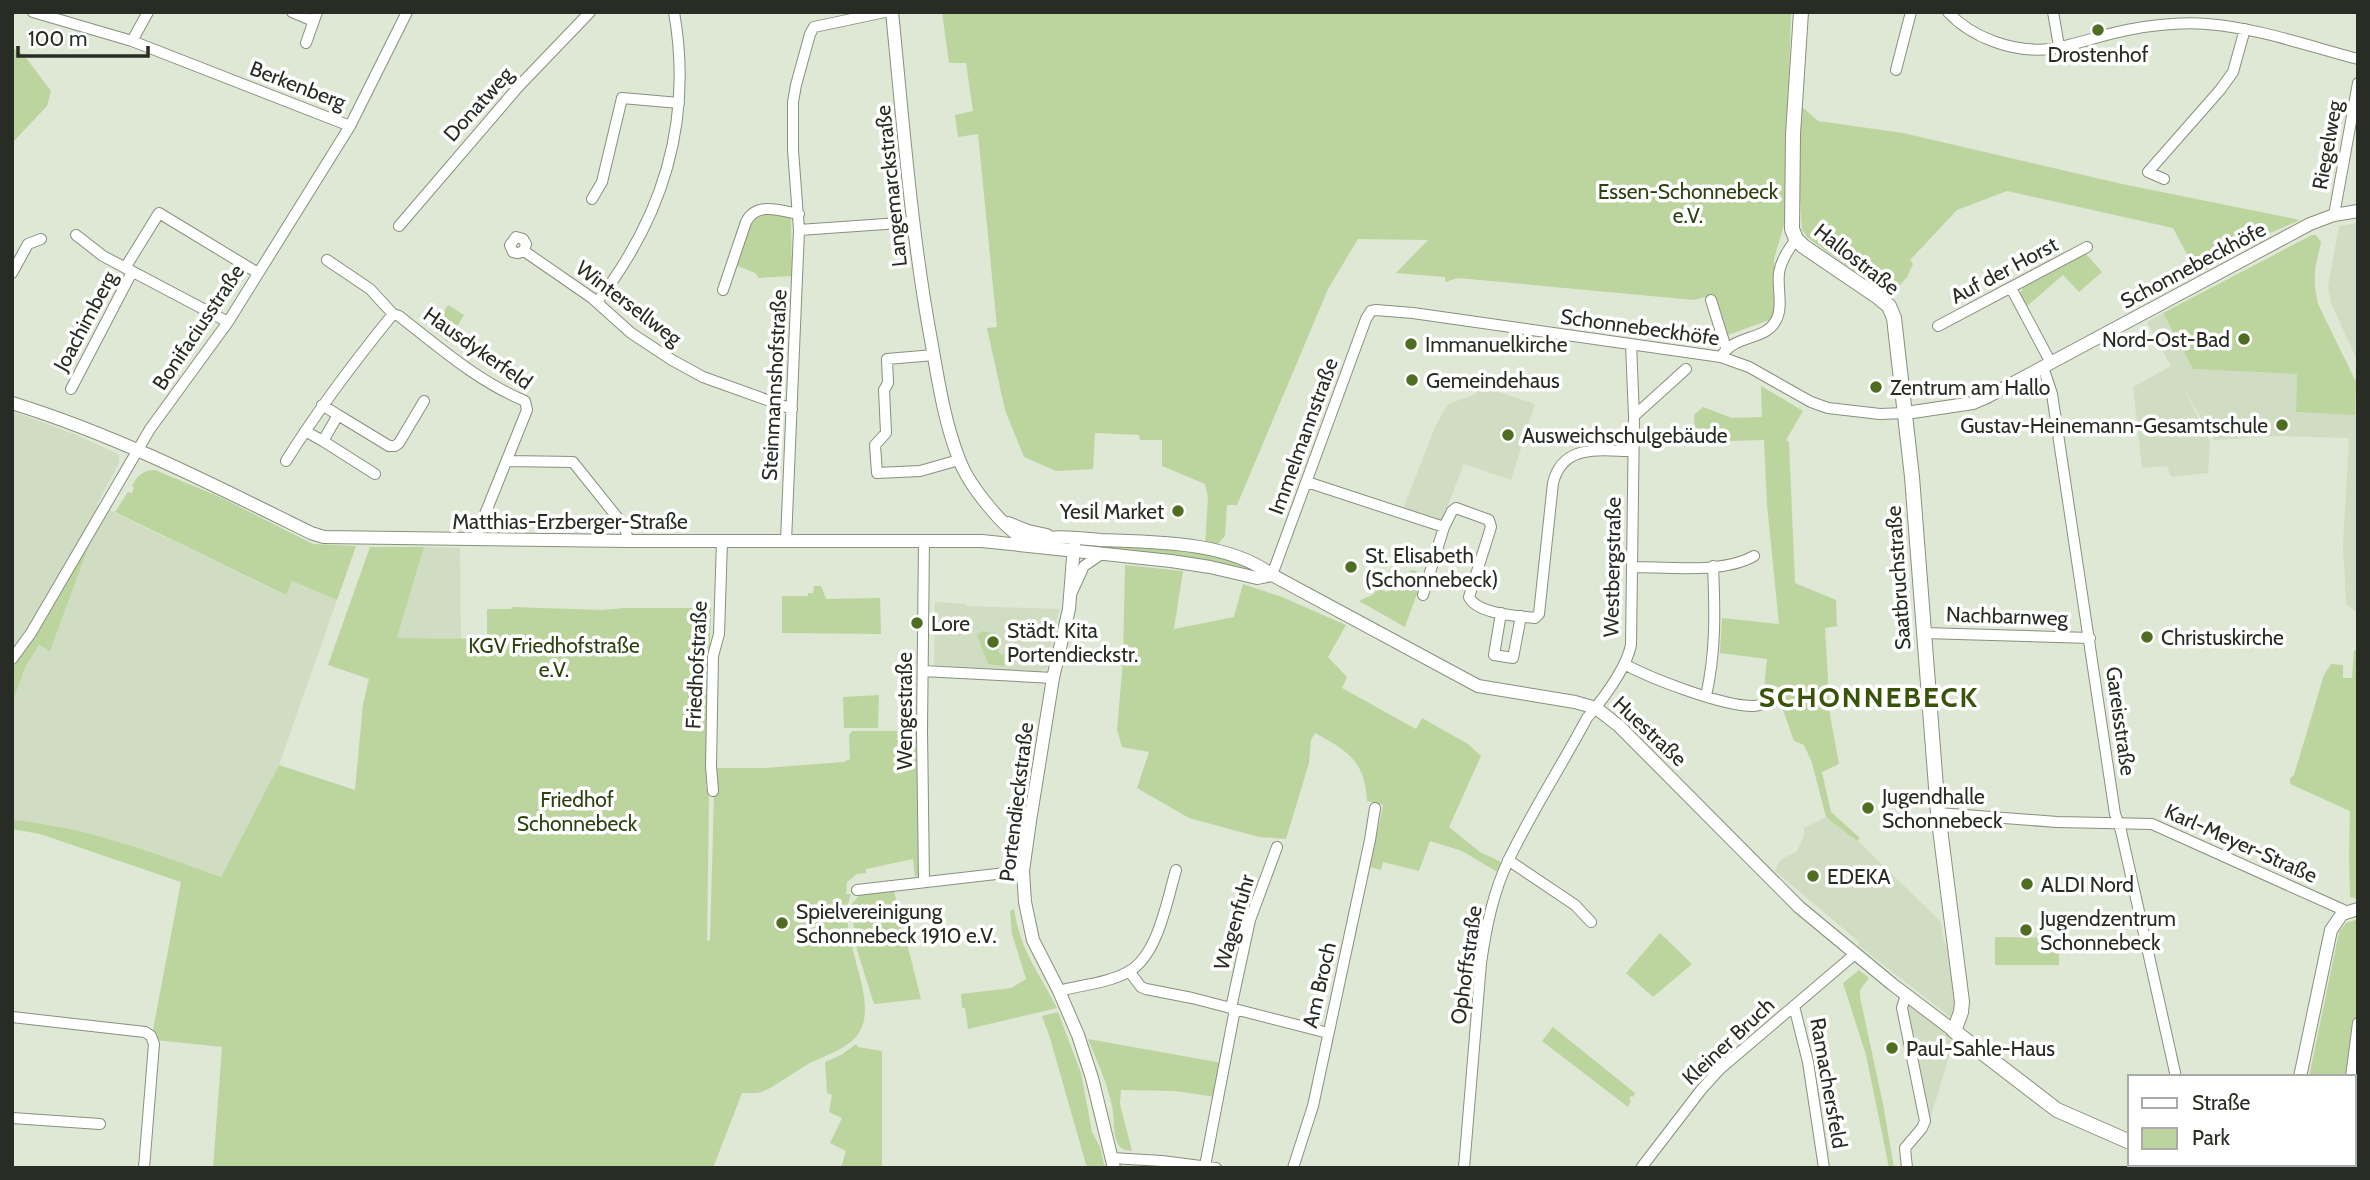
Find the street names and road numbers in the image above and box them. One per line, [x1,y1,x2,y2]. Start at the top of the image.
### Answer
street label: Berkenberg [246,55,350,115]
street label: Donatweg [438,61,518,146]
street label: Riegelweg [2307,98,2347,192]
street label: Langemarckstraße [870,104,912,268]
street label: Schonnebeckhöfe [2116,216,2270,314]
street label: Hallostraße [1809,218,1905,300]
street label: Auf der Horst [1946,231,2062,309]
street label: Wintersellweg [571,255,687,351]
street label: Bonifaciusstraße [147,259,249,395]
street label: Joachimberg [48,266,122,376]
street label: Steinmannshofstraße [757,289,792,481]
street label: Hausdykerfeld [419,301,537,395]
street label: Schonnebeckhöfe [1559,303,1722,351]
street label: Immelmannstraße [1263,354,1343,518]
street label: Westbergstraße [1598,497,1626,637]
street label: Saatbruchstraße [1880,505,1916,651]
street label: Matthias-Erzberger-Straße [452,509,688,534]
street label: Friedhofstraße [680,600,712,730]
street label: Nachbarnweg [1946,601,2069,631]
street label: Wengestraße [892,652,917,770]
street label: Gareisstraße [2101,665,2141,777]
street label: Huestraße [1608,691,1692,771]
street label: Portendieckstraße [994,721,1038,883]
street label: Karl-Meyer-Straße [2161,798,2321,888]
street label: Wagenfuhr [1208,871,1260,973]
street label: Ophoffstraße [1445,904,1487,1026]
street label: Am Broch [1297,940,1341,1030]
street label: Kleiner Bruch [1677,992,1779,1090]
street label: Ramachersfeld [1805,1016,1853,1150]

